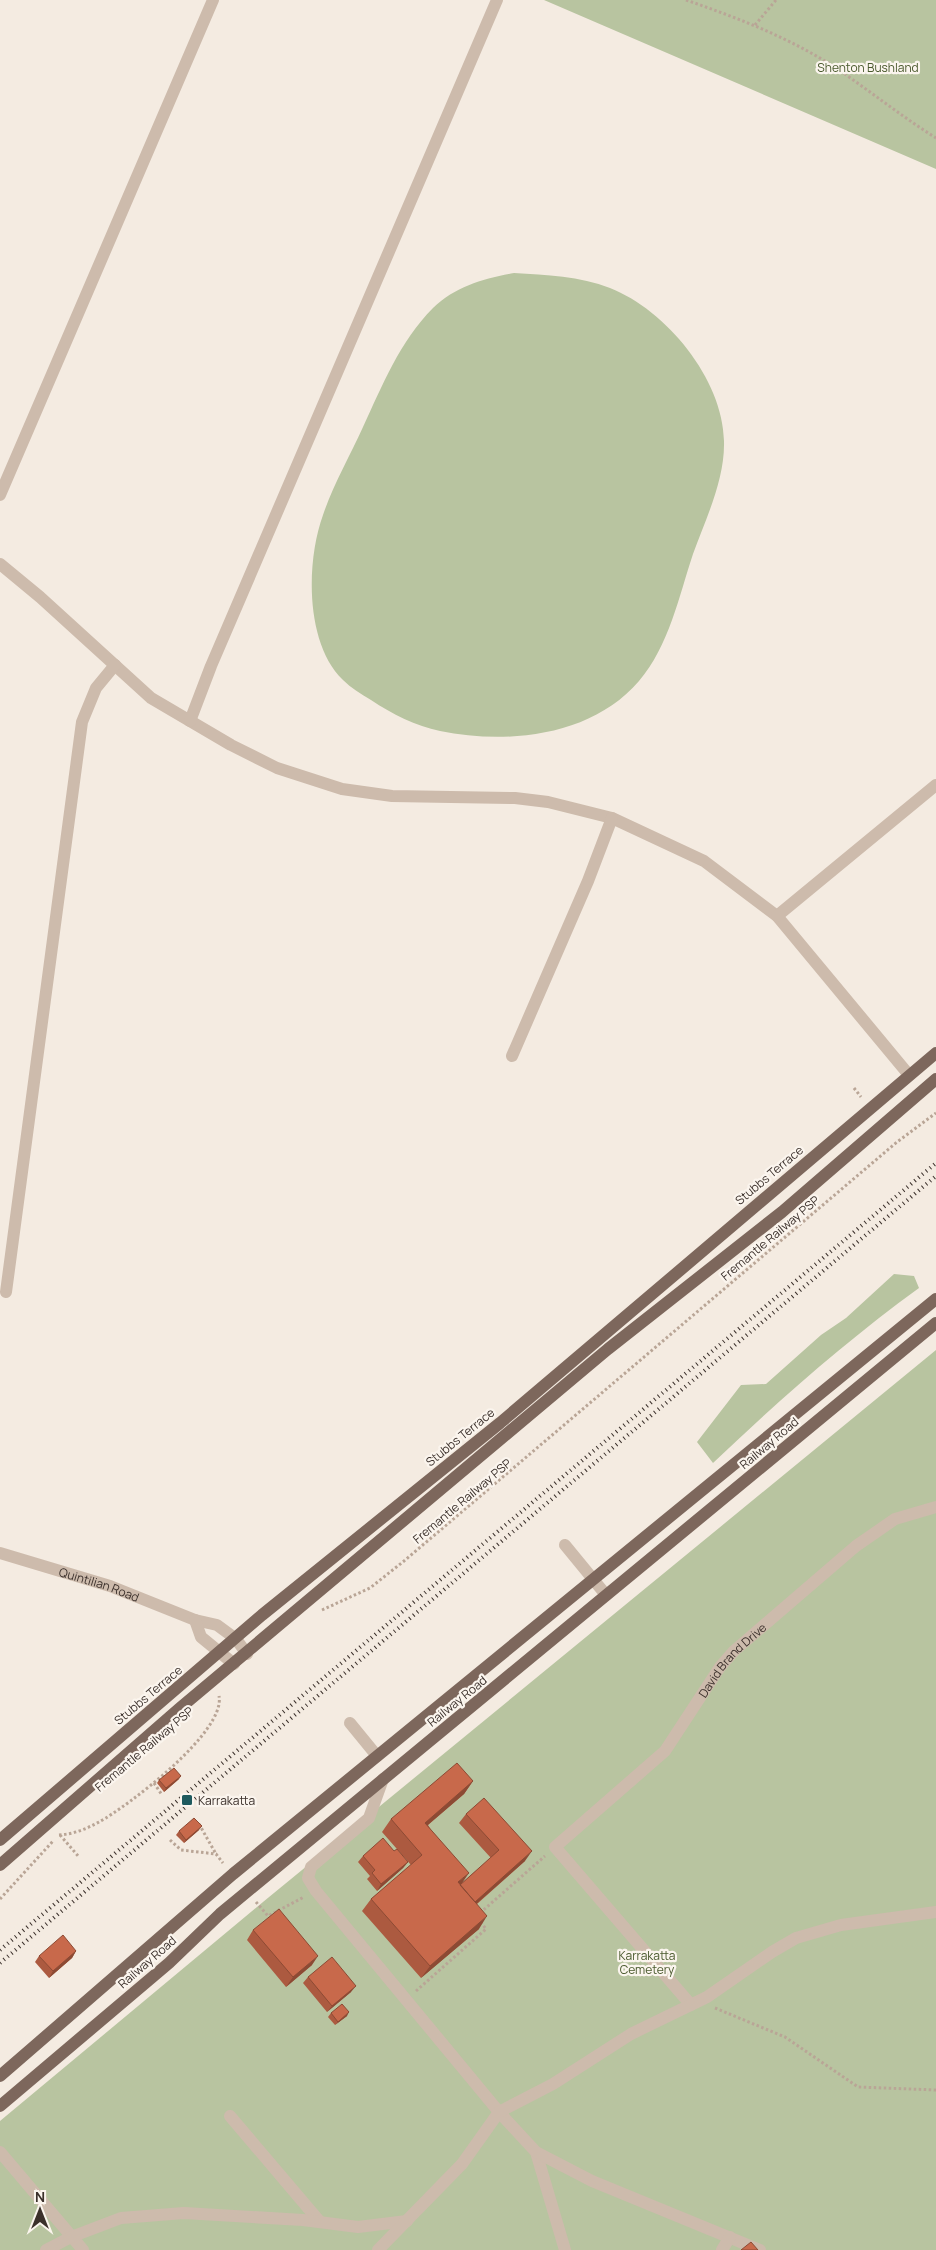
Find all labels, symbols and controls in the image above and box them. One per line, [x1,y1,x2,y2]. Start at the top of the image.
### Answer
park label: Shenton Bushland [817,59,919,76]
street label: Stubbs Terrace [731,1142,807,1208]
street label: Fremantle Railway PSP [717,1192,823,1284]
street label: Stubbs Terrace [422,1404,498,1470]
street label: Railway Road [736,1413,802,1473]
street label: Fremantle Railway PSP [409,1455,515,1547]
street label: Quintilian Road [57,1563,142,1605]
street label: David Brand Drive [694,1619,770,1701]
street label: Stubbs Terrace [110,1662,186,1728]
street label: Railway Road [424,1672,490,1730]
street label: Fremantle Railway PSP [91,1703,197,1795]
place label: Karrakatta [198,1792,255,1809]
marker: Karrakatta [180,1793,194,1807]
street label: Railway Road [114,1932,180,1992]
park label: Karrakatta Cemetery [618,1947,676,1978]
north arrow [15,2185,65,2235]
text: N [35,2187,45,2206]

